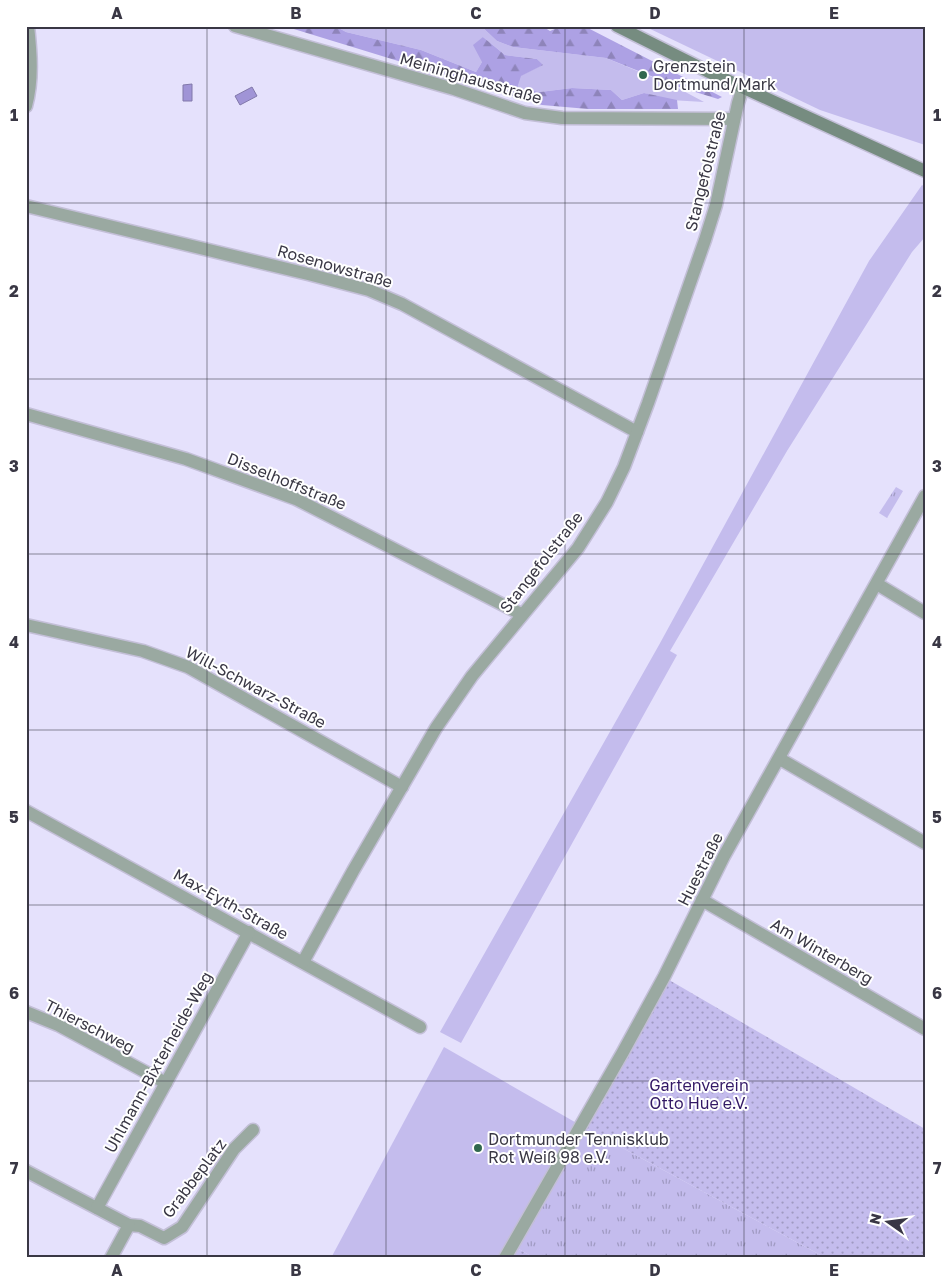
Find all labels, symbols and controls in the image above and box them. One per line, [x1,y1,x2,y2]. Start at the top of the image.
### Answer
text: A [111,3,123,23]
text: B [290,3,302,23]
text: C [470,3,482,23]
text: D [649,3,661,23]
text: E [829,3,839,23]
street label: Meininghausstraße [398,48,544,108]
place label: Grenzstein Dortmund/Mark [653,56,776,94]
marker: Grenzstein Dortmund/Mark [637,69,649,81]
text: 1 [10,105,18,125]
text: 1 [933,105,941,125]
street label: Stangefolstraße [680,109,730,233]
street label: Rosenowstraße [275,240,395,292]
text: 2 [9,281,19,301]
text: 2 [932,281,942,301]
street label: Disselhoffstraße [225,448,349,514]
text: 3 [9,456,19,476]
text: 3 [932,456,942,476]
street label: Stangefolstraße [495,507,587,617]
text: 4 [9,632,19,652]
text: 4 [932,632,942,652]
street label: Will-Schwarz-Straße [182,642,330,732]
text: 5 [9,807,19,827]
text: 5 [932,807,942,827]
street label: Huestraße [673,829,727,909]
street label: Max-Eyth-Straße [170,864,292,944]
street label: Am Winterberg [767,914,877,988]
street label: Uhlmann-Bixterheide-Weg [100,968,216,1156]
text: 6 [9,983,19,1003]
text: 6 [932,983,942,1003]
street label: Thierschweg [42,995,138,1057]
park label: Gartenverein Otto Hue e.V. [649,1075,749,1113]
place label: Dortmunder Tennisklub Rot Weiß 98 e.V. [488,1129,669,1167]
street label: Grabbeplatz [158,1134,230,1222]
marker: Dortmunder Tennisklub Rot Weiß 98 e.V. [472,1142,484,1154]
text: 7 [10,1158,19,1178]
text: 7 [933,1158,942,1178]
north arrow [864,1196,914,1246]
text: N [865,1212,884,1226]
text: A [111,1260,123,1280]
text: B [290,1260,302,1280]
text: C [470,1260,482,1280]
text: D [649,1260,661,1280]
text: E [829,1260,839,1280]

